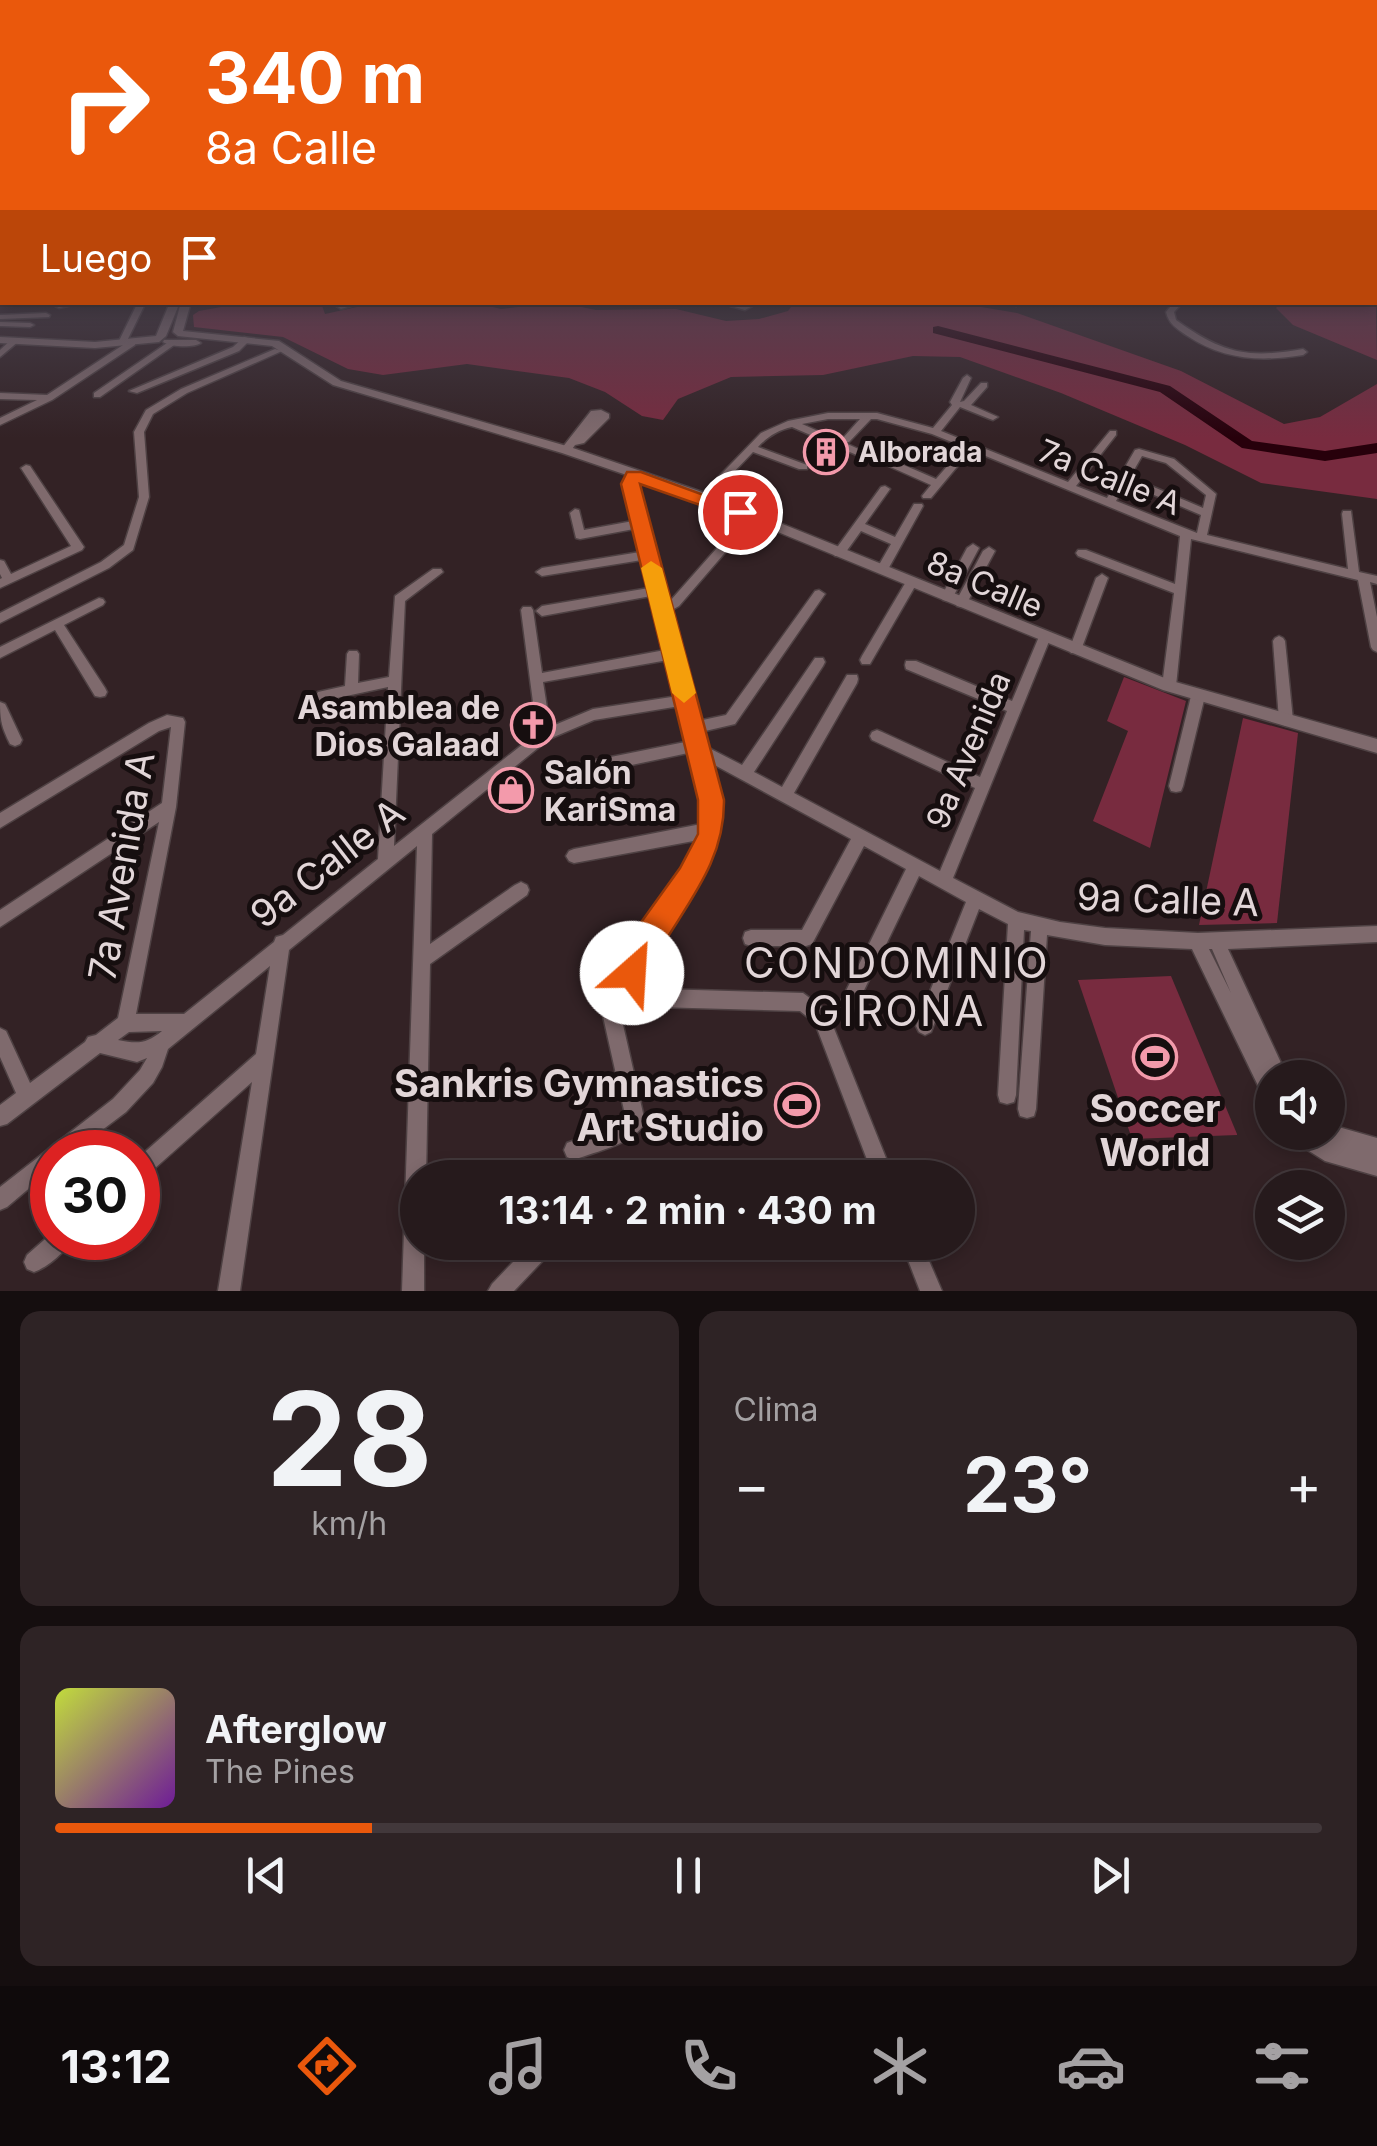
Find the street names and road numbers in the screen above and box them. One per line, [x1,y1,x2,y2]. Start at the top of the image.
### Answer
street label: 7a Calle A [1033,431,1187,523]
street label: 8a Calle [921,542,1049,626]
street label: 9a Avenida [917,666,1019,834]
street label: 7a Avenida A [78,748,164,984]
street label: 9a Calle A [241,789,413,937]
street label: 9a Calle A [1076,873,1260,925]

